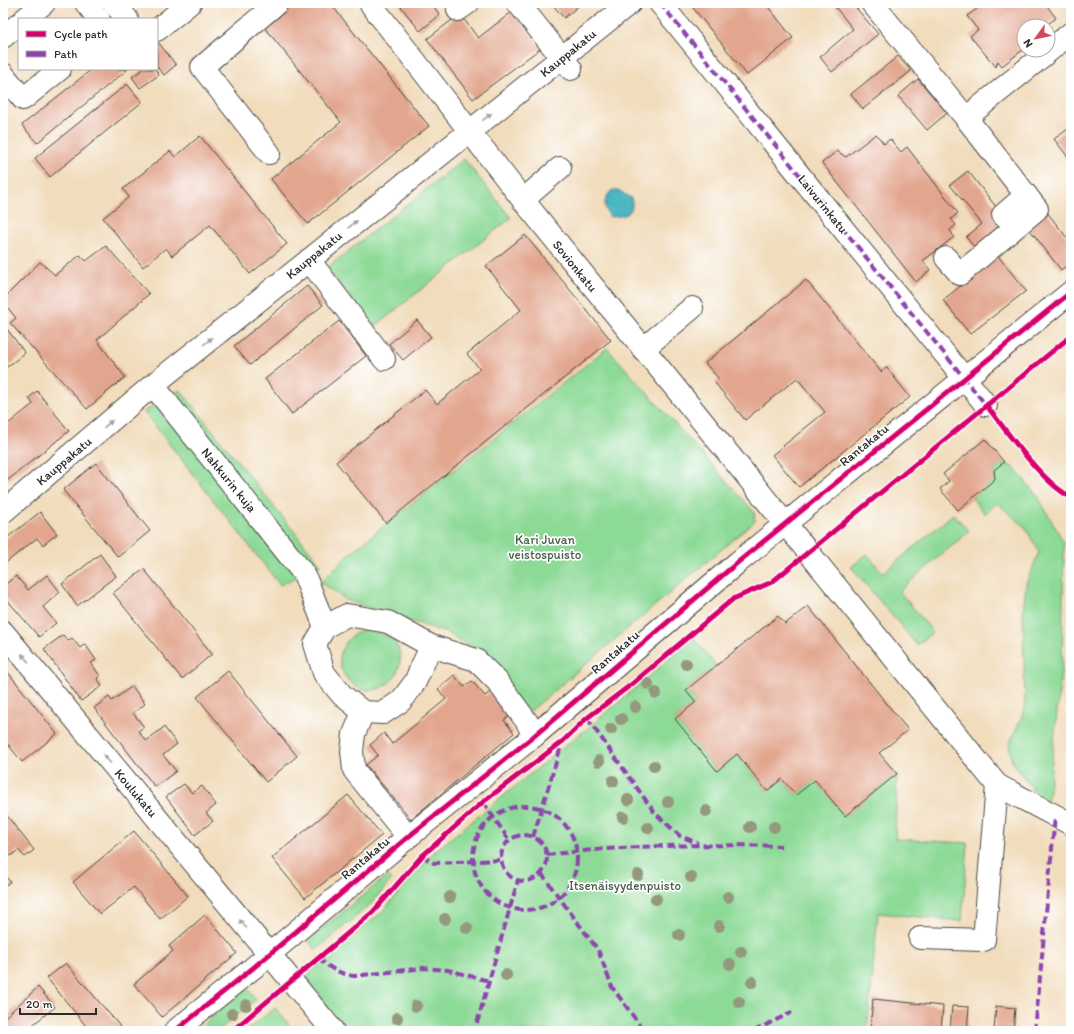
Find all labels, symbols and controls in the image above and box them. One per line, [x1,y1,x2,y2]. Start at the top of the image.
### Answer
legend [18,18,158,70]
north arrow [1016,18,1056,58]
street label: Kauppakatu [537,26,599,80]
text: Cycle path [54,27,108,41]
text: N [1021,37,1036,50]
text: Path [54,47,77,61]
one-way arrow [482,113,493,121]
street label: Laivurinkatu [795,172,851,236]
one-way arrow [347,220,358,229]
street label: Kauppakatu [283,228,345,282]
street label: Sovionkatu [550,237,600,295]
one-way arrow [203,337,214,346]
one-way arrow [102,419,113,428]
street label: Rantakatu [836,421,892,469]
street label: Kauppakatu [33,434,95,488]
street label: Nahkurin kuja [198,445,260,516]
park label: Kari Juvan veistospuisto [509,532,582,562]
street label: Rantakatu [588,627,642,677]
one-way arrow [20,653,29,664]
one-way arrow [103,753,112,764]
street label: Koulukatu [112,766,160,820]
street label: Rantakatu [338,833,392,883]
park label: Itsenäisyydenpuisto [569,878,682,893]
one-way arrow [239,918,248,929]
scale bar [20,990,96,1016]
text: 20 m [26,997,53,1011]

